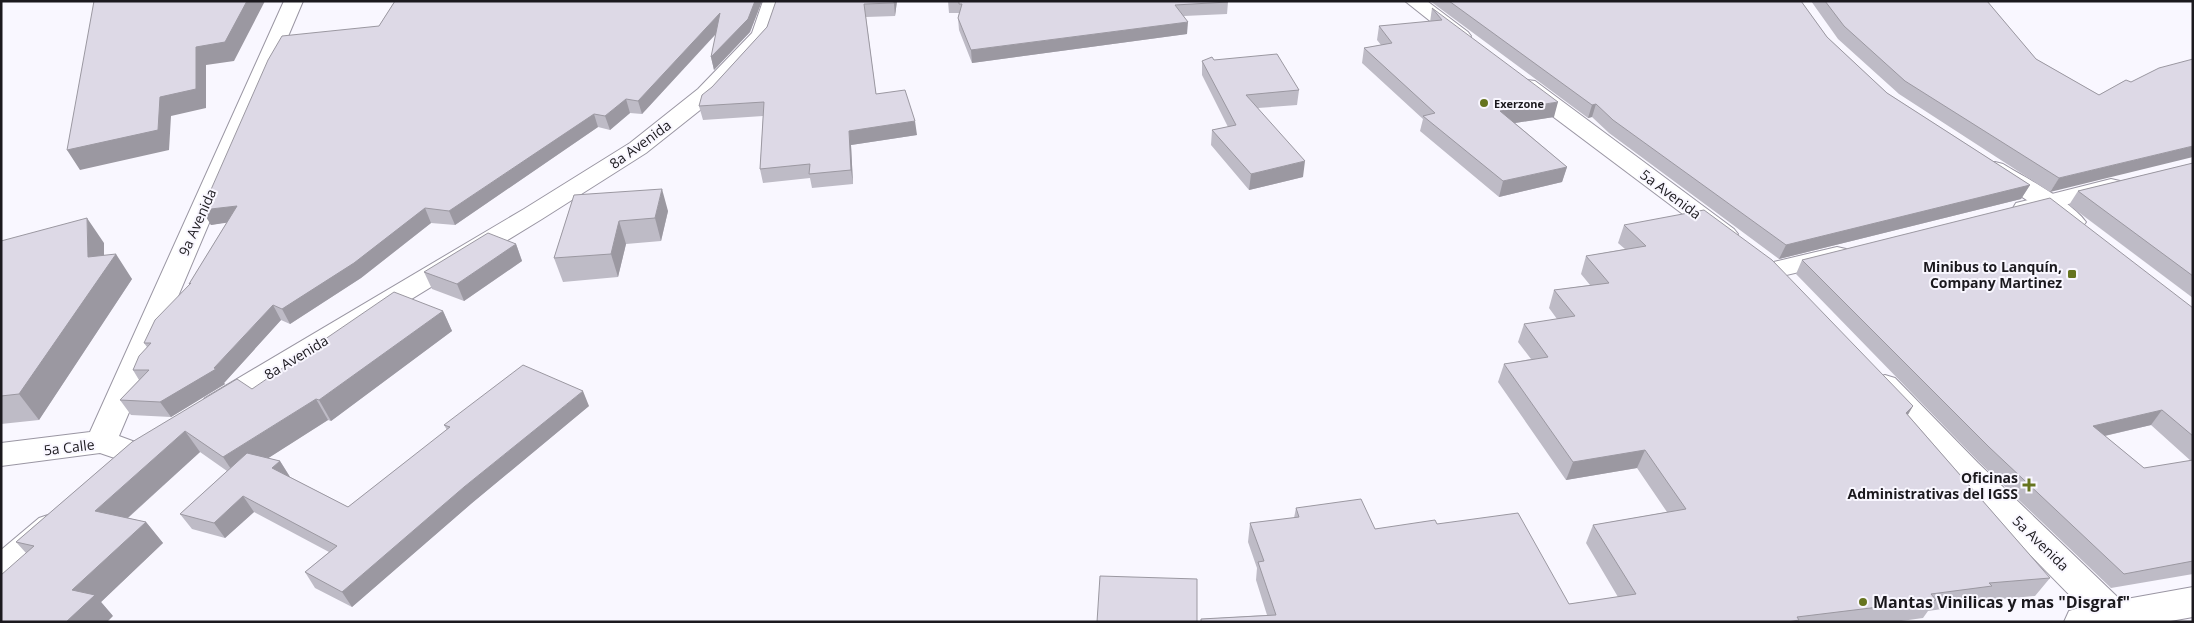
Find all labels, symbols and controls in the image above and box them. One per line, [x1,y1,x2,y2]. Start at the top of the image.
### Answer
place label: Exerzone [1494,96,1544,111]
marker: Exerzone [1478,97,1490,109]
street label: 8a Avenida [605,115,675,173]
street label: 5a Avenida [1637,165,1705,223]
street label: 9a Avenida [174,185,220,259]
place label: Minibus to Lanquín, Company Martinez [1923,257,2062,292]
marker: Minibus to Lanquín, Company Martinez [2066,268,2078,280]
street label: 8a Avenida [260,330,332,384]
street label: 5a Calle [43,434,96,460]
place label: Oficinas Administrativas del IGSS [1848,468,2018,503]
marker: Oficinas Administrativas del IGSS [2022,478,2036,492]
street label: 5a Avenida [2009,511,2073,575]
place label: Mantas Vinilicas y mas "Disgraf" [1873,591,2130,613]
marker: Mantas Vinilicas y mas "Disgraf" [1857,596,1869,608]

